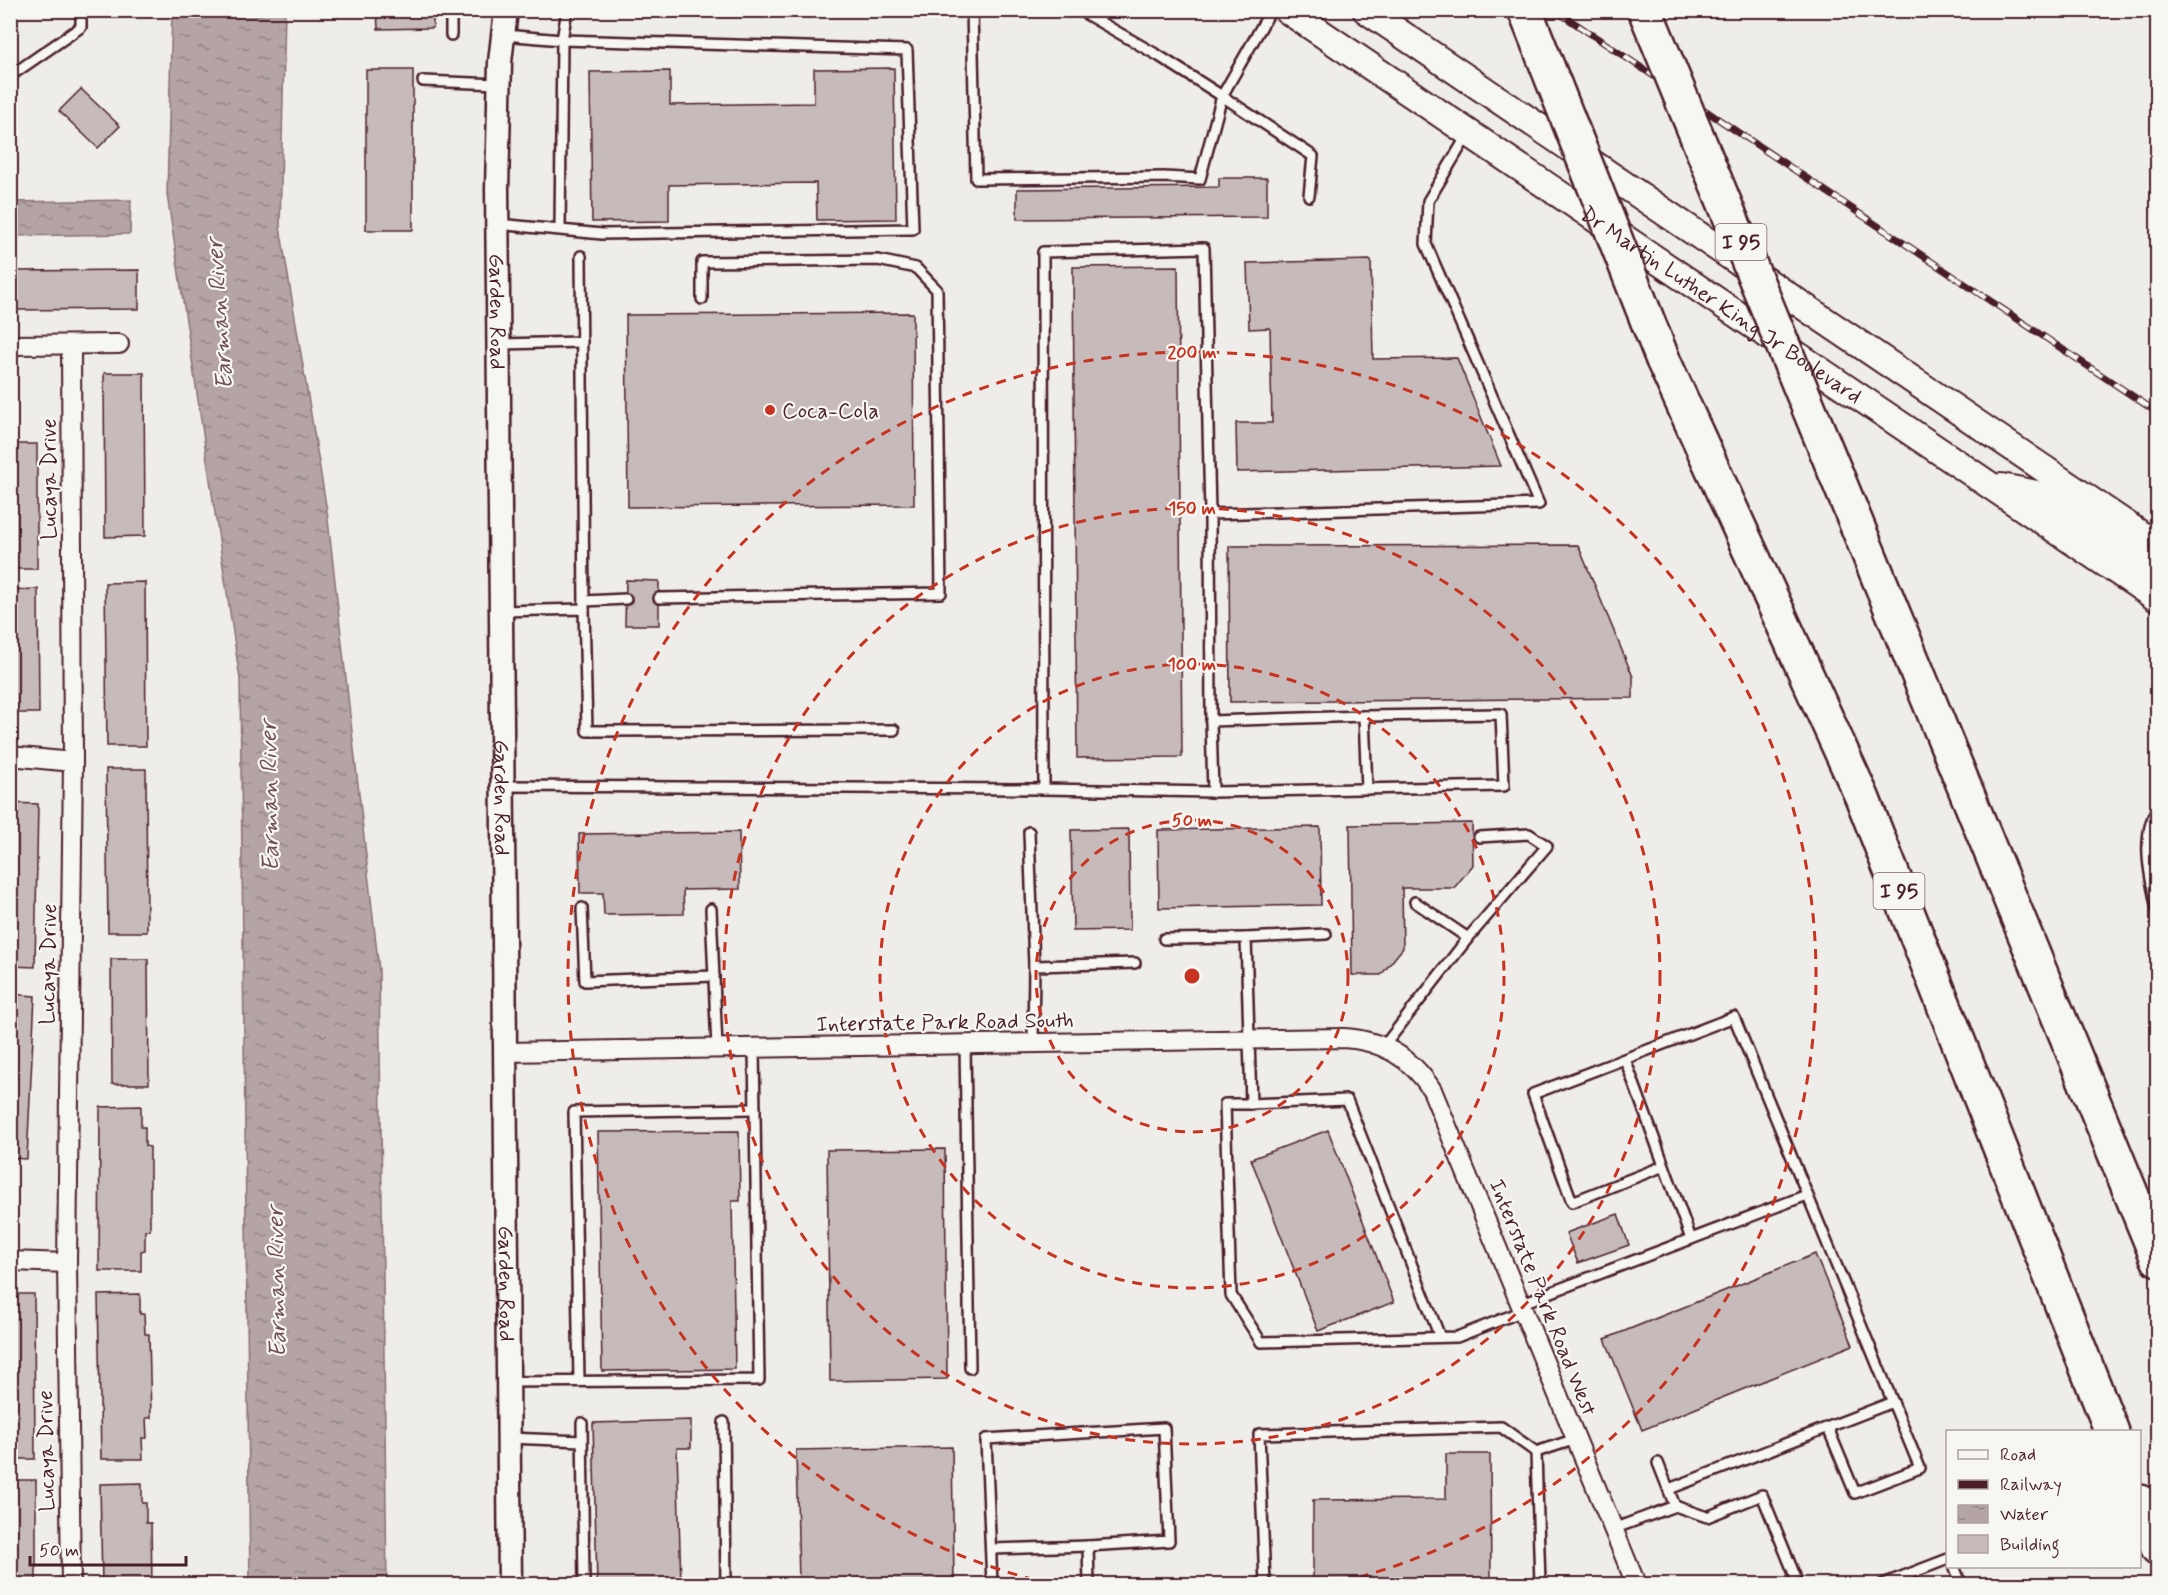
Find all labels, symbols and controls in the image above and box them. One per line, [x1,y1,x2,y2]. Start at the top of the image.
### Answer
street label: Dr Martin Luther King Jr Boulevard [1575,201,1867,411]
road number: I 95 [1716,224,1766,260]
water label: Earman River [199,233,241,391]
street label: Garden Road [482,253,511,370]
text: 200 m [1167,341,1217,365]
place label: Coca-Cola [782,398,879,426]
marker: Coca-Cola [763,403,777,417]
street label: Lucaya Drive [36,418,64,540]
text: 150 m [1168,497,1216,521]
text: 100 m [1168,653,1216,677]
water label: Earman River [254,716,287,872]
street label: Garden Road [486,739,515,856]
text: 50 m [1172,809,1212,833]
road number: I 95 [1874,873,1924,909]
street label: Lucaya Drive [34,903,64,1025]
centre of rings [1182,966,1202,986]
street label: Interstate Park Road South [816,1007,1074,1039]
street label: Interstate Park Road West [1482,1175,1602,1420]
water label: Earman River [261,1202,294,1358]
street label: Garden Road [491,1225,520,1342]
street label: Lucaya Drive [32,1390,62,1512]
legend [1946,1430,2141,1568]
text: Road [2000,1443,2036,1467]
text: Railway [2000,1473,2062,1497]
text: Water [2000,1503,2049,1527]
scale bar [30,1529,186,1567]
text: Building [2000,1533,2060,1559]
text: 50 m [39,1539,79,1563]

